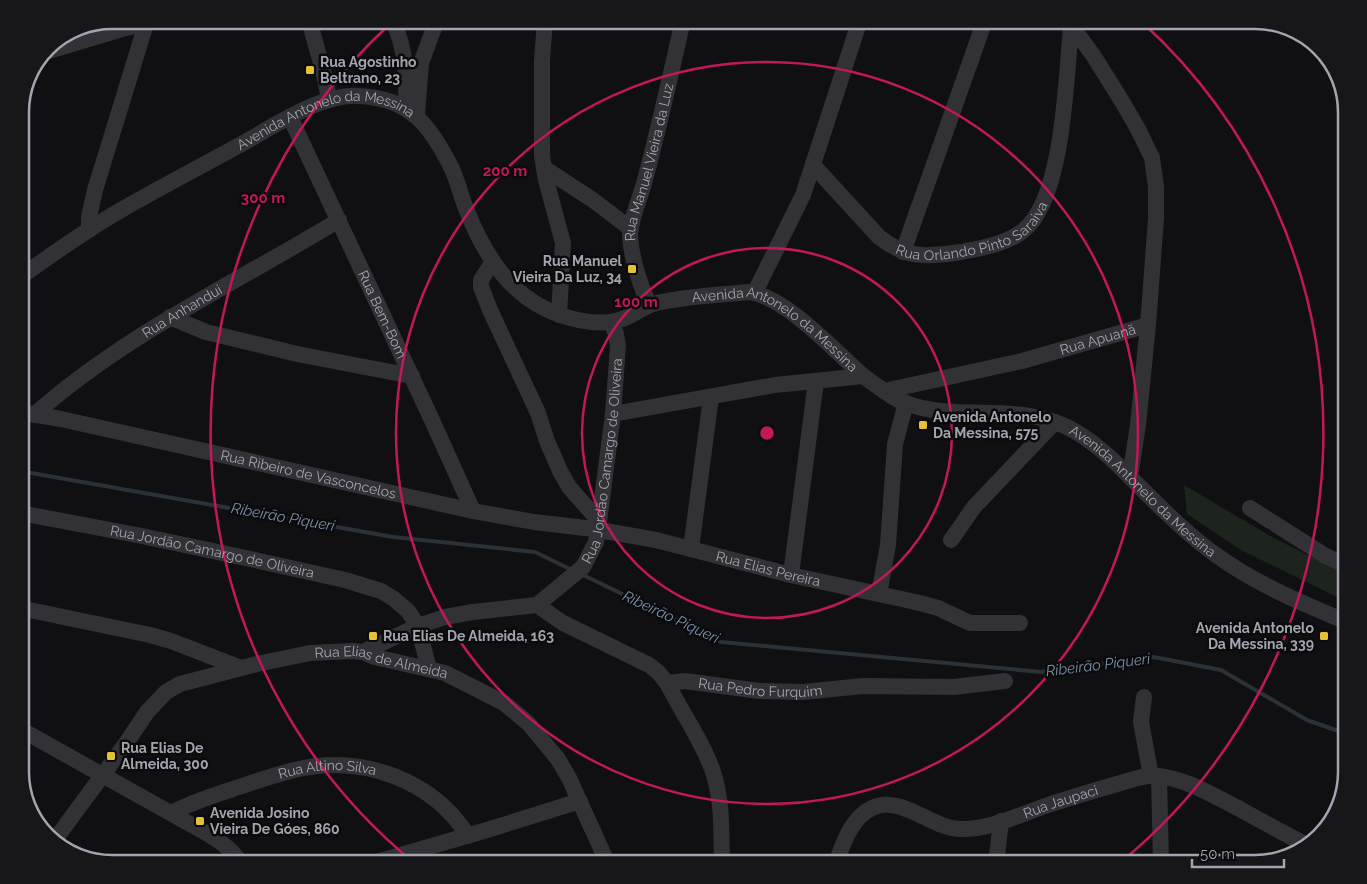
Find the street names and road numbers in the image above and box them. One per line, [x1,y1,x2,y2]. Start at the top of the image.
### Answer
street label: Rua Manuel Vieira da Luz [622,82,676,242]
street label: Avenida Antonelo da Messina [234,88,418,153]
street label: Rua Orlando Pinto Saraiva [893,199,1050,263]
street label: Rua Bem-Bom [355,268,410,361]
street label: Rua Anhandui [139,281,225,341]
street label: Avenida Antonelo da Messina [691,284,861,375]
street label: Rua Apuanã [1058,321,1137,358]
street label: Rua Jordão Camargo de Oliveira [578,358,625,566]
street label: Avenida Antonelo da Messina [1067,422,1219,560]
street label: Rua Ribeiro de Vasconcelos [219,447,398,502]
street label: Rua Jordão Camargo de Oliveira [109,522,316,581]
street label: Rua Elias Pereira [714,548,822,589]
street label: Rua Elias de Almeida [314,643,449,681]
street label: Rua Pedro Furquim [697,675,823,700]
street label: Rua Altino Silva [276,757,378,782]
street label: Rua Jaupaci [1021,782,1100,821]

